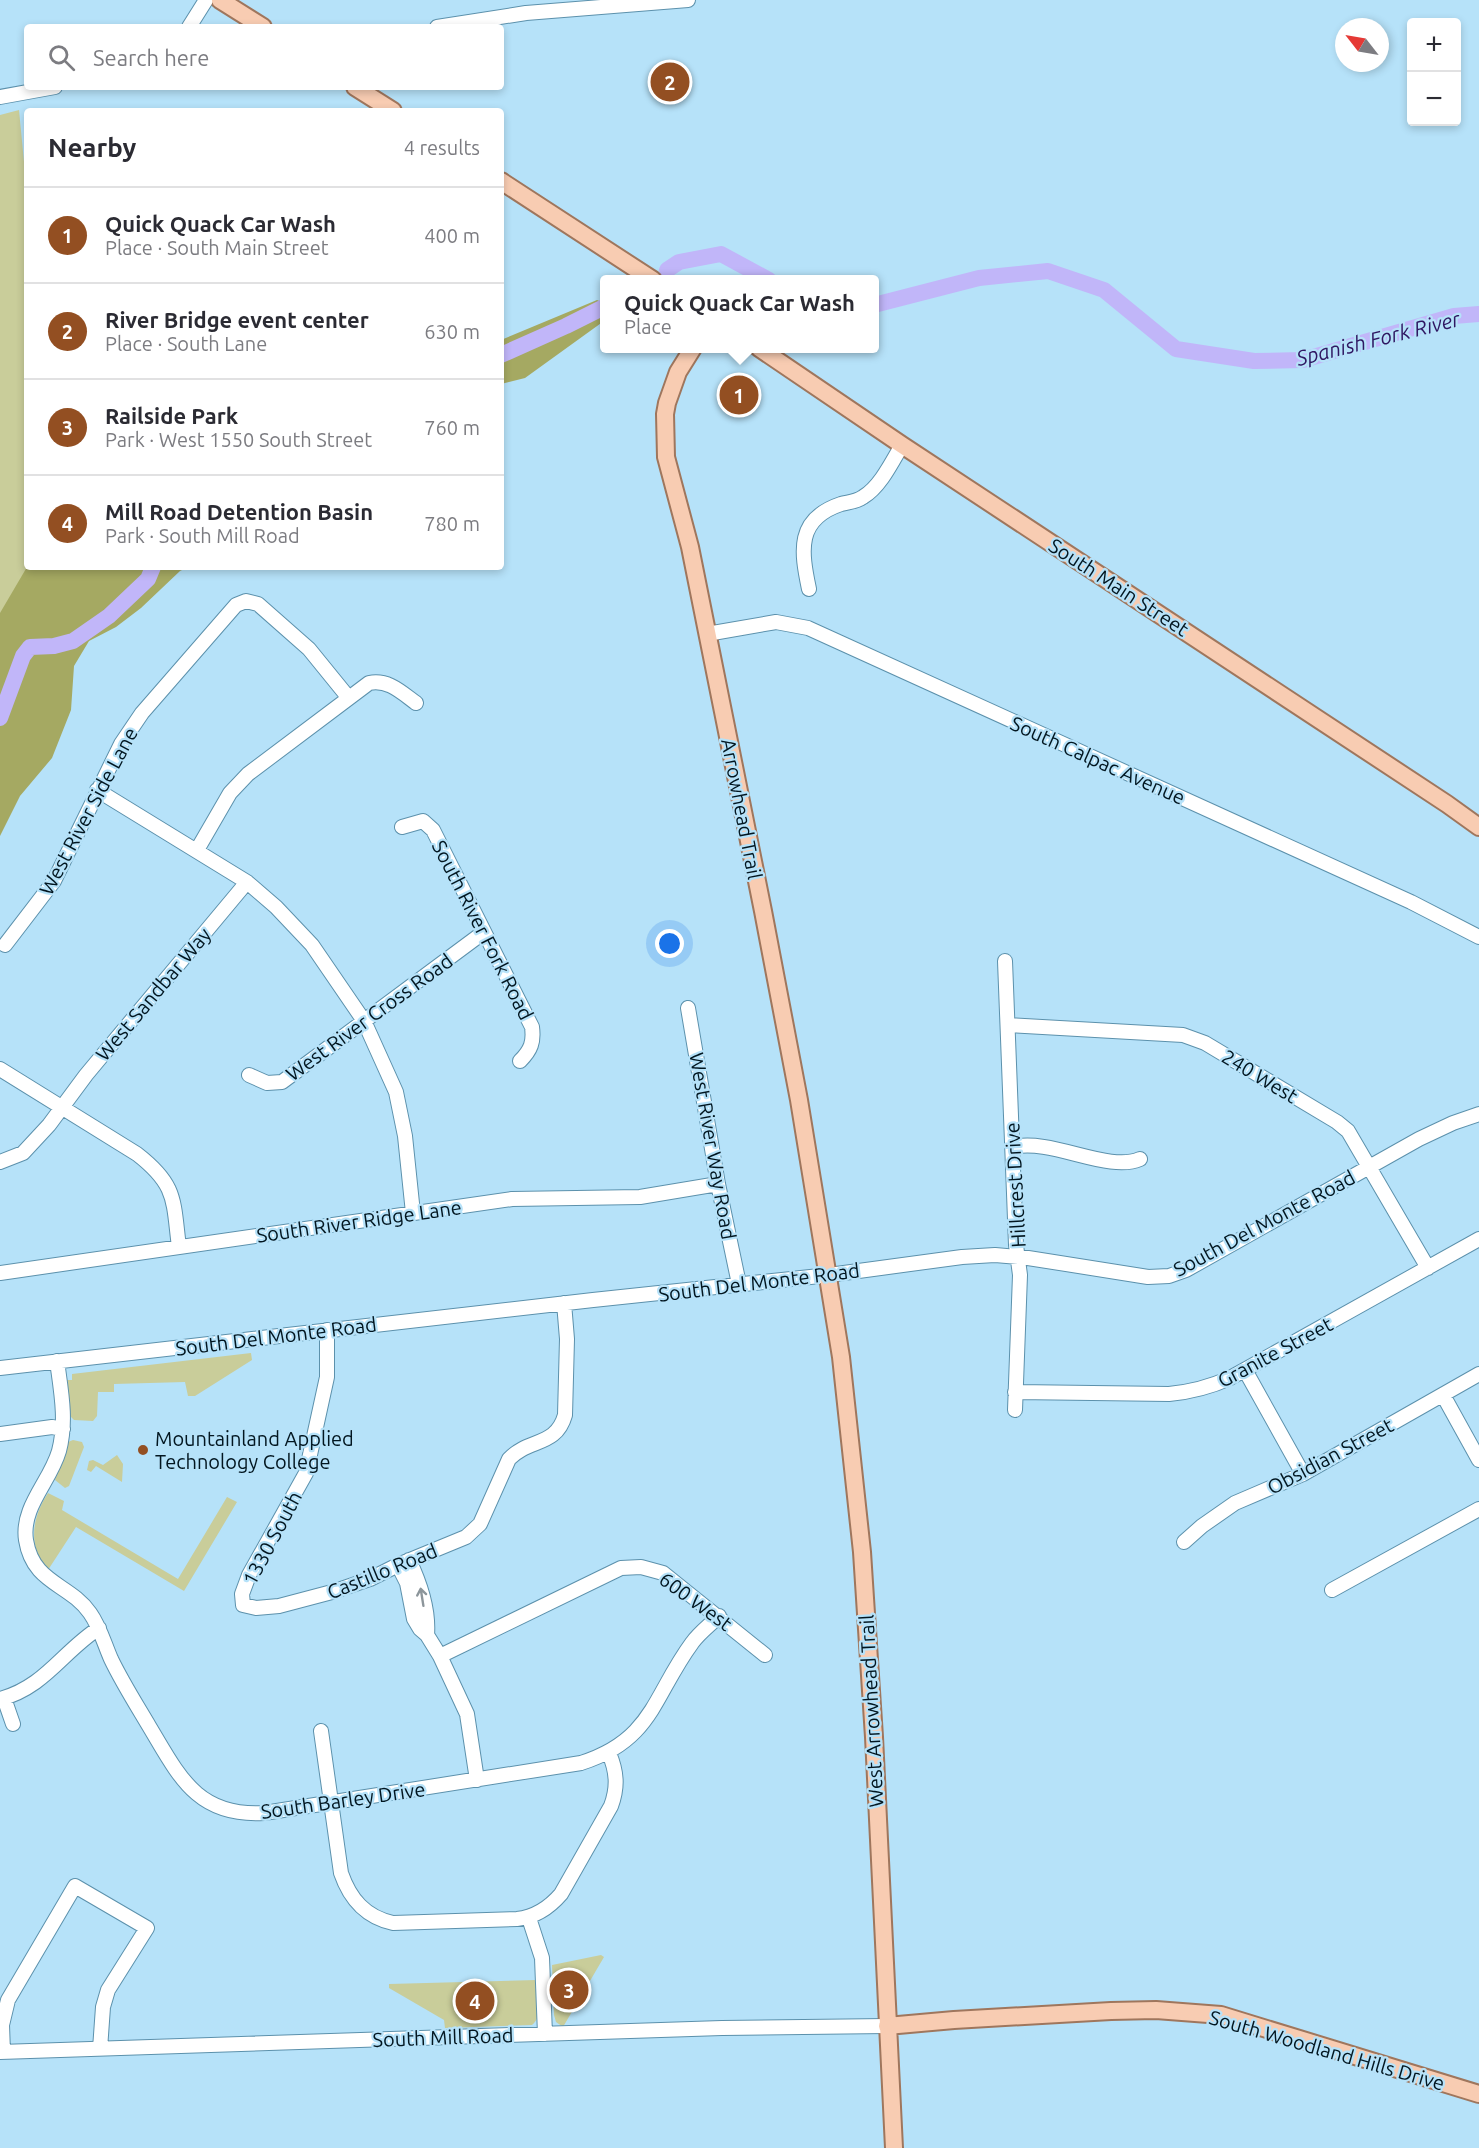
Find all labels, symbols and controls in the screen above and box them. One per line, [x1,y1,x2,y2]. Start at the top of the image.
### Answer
north arrow [1335,18,1389,72]
map controls [1407,18,1461,126]
button: + [1407,18,1461,72]
search box [24,24,504,90]
icon: search [45,41,78,74]
text: Search here [93,45,209,70]
pin: 2 [650,60,690,104]
button: − [1407,72,1461,126]
text: Nearby [48,133,136,162]
text: 4 results [404,136,480,159]
text: Quick Quack Car Wash [105,211,336,236]
text: 1 [62,224,73,247]
text: 400 m [424,224,480,247]
text: Place · South Main Street [105,236,329,259]
popup [600,275,879,353]
text: Quick Quack Car Wash [624,290,855,315]
water label: Spanish Fork River [1293,306,1463,370]
text: River Bridge event center [105,307,369,332]
text: Place [624,315,672,338]
text: 2 [62,320,73,343]
text: 630 m [424,320,480,343]
text: Place · South Lane [105,332,267,355]
pin: 1 [720,372,758,418]
text: Railside Park [105,403,238,428]
text: 3 [62,416,73,439]
text: 760 m [424,416,480,439]
text: Park · West 1550 South Street [105,428,372,451]
text: Mill Road Detention Basin [105,499,373,524]
text: 4 [62,512,73,535]
text: 780 m [424,512,480,535]
text: Park · South Mill Road [105,524,300,547]
street label: South Main Street [1045,533,1193,641]
street label: South Calpac Avenue [1007,711,1189,809]
street label: West River Side Lane [34,723,142,899]
street label: Arrowhead Trail [717,737,767,881]
street label: South River Fork Road [428,836,538,1024]
street label: West Sandbar Way [91,923,216,1065]
your location [655,929,684,958]
street label: West River Cross Road [281,949,457,1085]
street label: 240 West [1218,1044,1302,1108]
street label: West River Way Road [685,1051,741,1241]
street label: Hillcrest Drive [1000,1122,1030,1248]
street label: South Del Monte Road [1169,1165,1359,1281]
street label: South River Ridge Lane [255,1195,463,1247]
street label: South Del Monte Road [657,1258,861,1306]
street label: South Del Monte Road [174,1312,378,1360]
street label: Granite Street [1214,1312,1336,1392]
street label: Obsidian Street [1263,1413,1397,1499]
place label: Mountainland Applied Technology College [155,1427,354,1473]
marker: Mountainland Applied Technology College [136,1443,150,1457]
street label: 1330 South [238,1487,306,1589]
street label: Castillo Road [324,1538,440,1604]
street label: 600 West [655,1567,737,1635]
one-way arrow [417,1587,428,1607]
street label: West Arrowhead Trail [854,1614,888,1808]
street label: South Barley Drive [259,1777,427,1823]
pin: 3 [550,1968,588,2012]
pin: 4 [456,1978,494,2024]
street label: South Woodland Hills Drive [1207,2005,1447,2095]
street label: South Mill Road [372,2023,514,2051]

